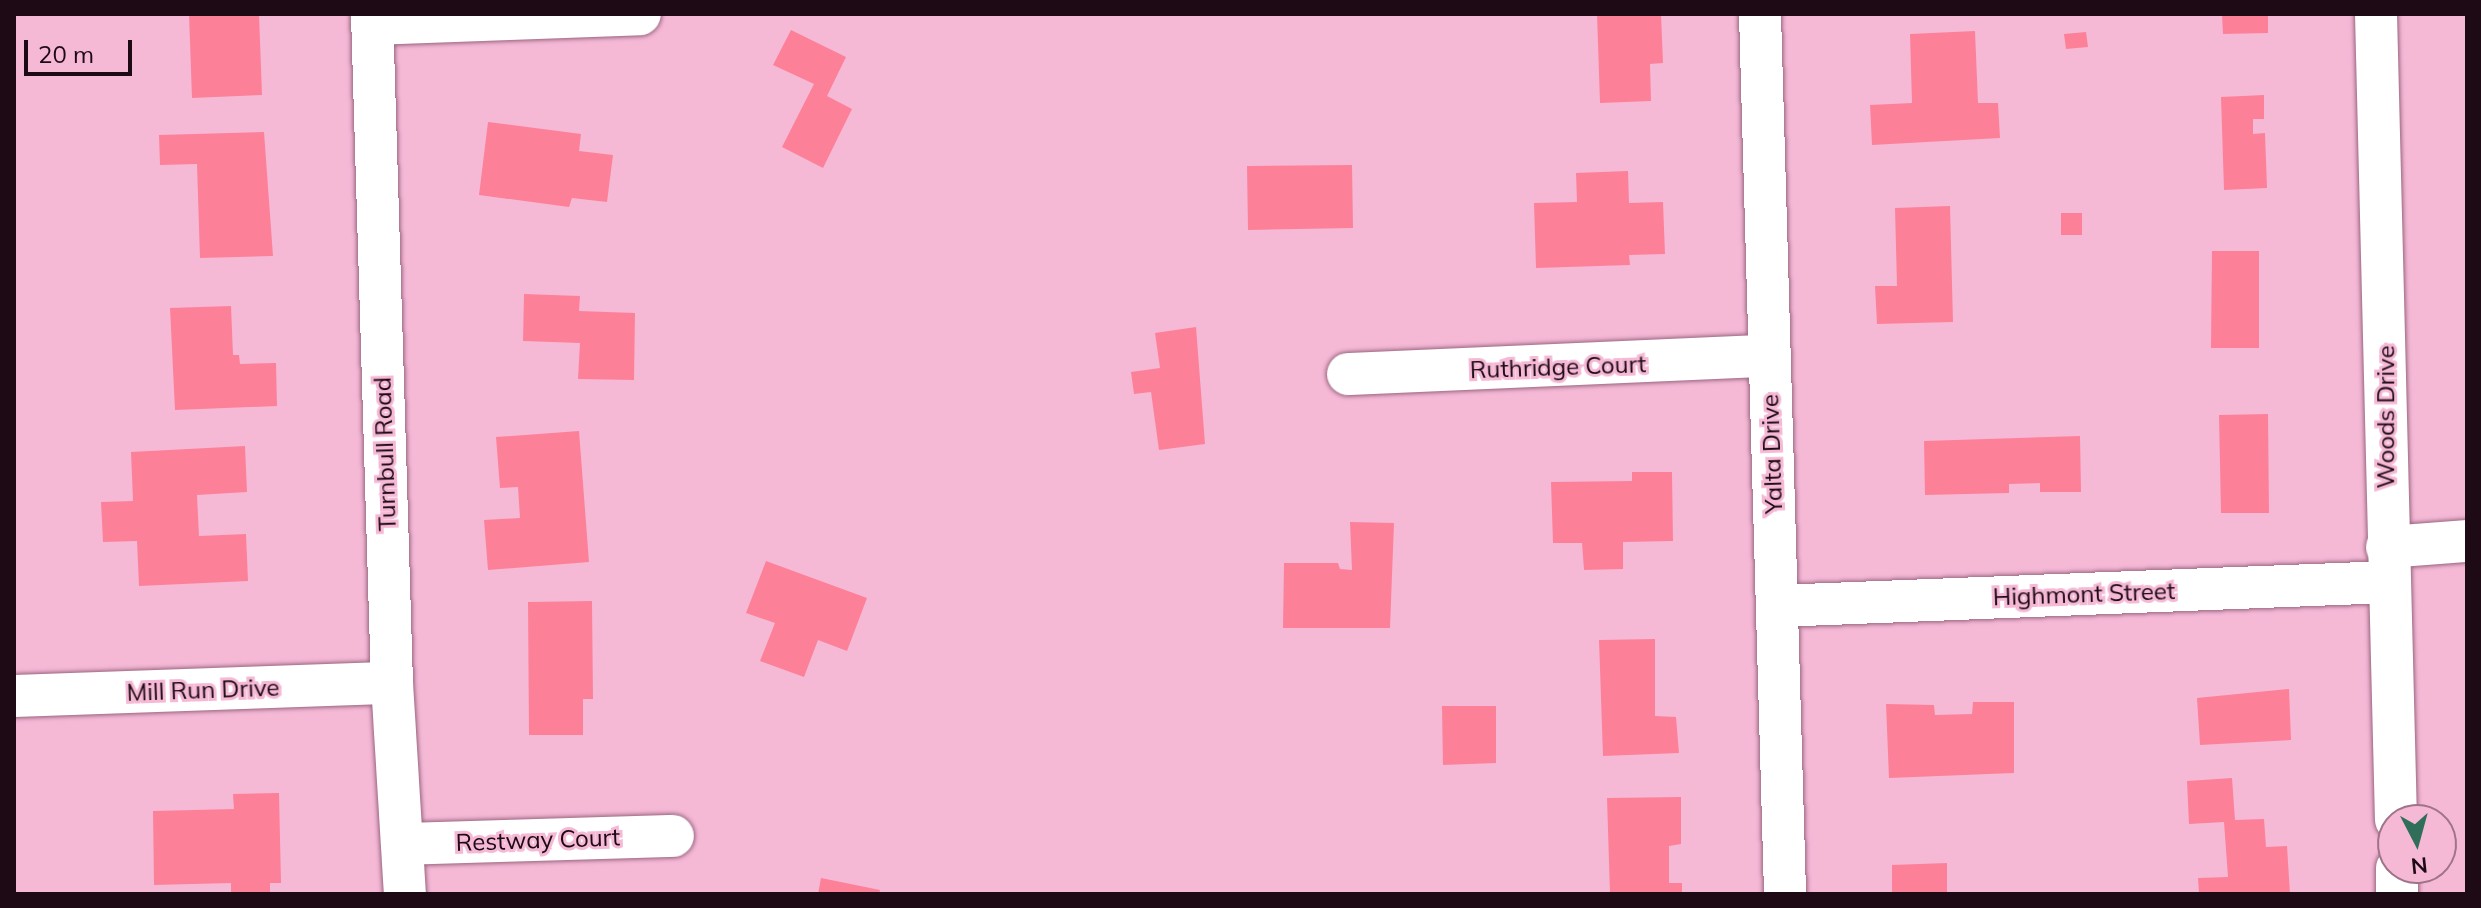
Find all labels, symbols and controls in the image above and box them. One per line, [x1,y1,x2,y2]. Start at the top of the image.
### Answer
scale bar [28,24,136,74]
text: 20 m [38,39,94,69]
street label: Woods Drive [2372,345,2400,489]
street label: Ruthridge Court [1469,350,1647,384]
street label: Turnbull Road [368,376,402,532]
street label: Yalta Drive [1756,394,1788,514]
street label: Highmont Street [1992,576,2176,612]
street label: Mill Run Drive [126,673,280,707]
north arrow [2377,804,2457,884]
street label: Restway Court [455,823,621,857]
text: N [2410,851,2429,881]

